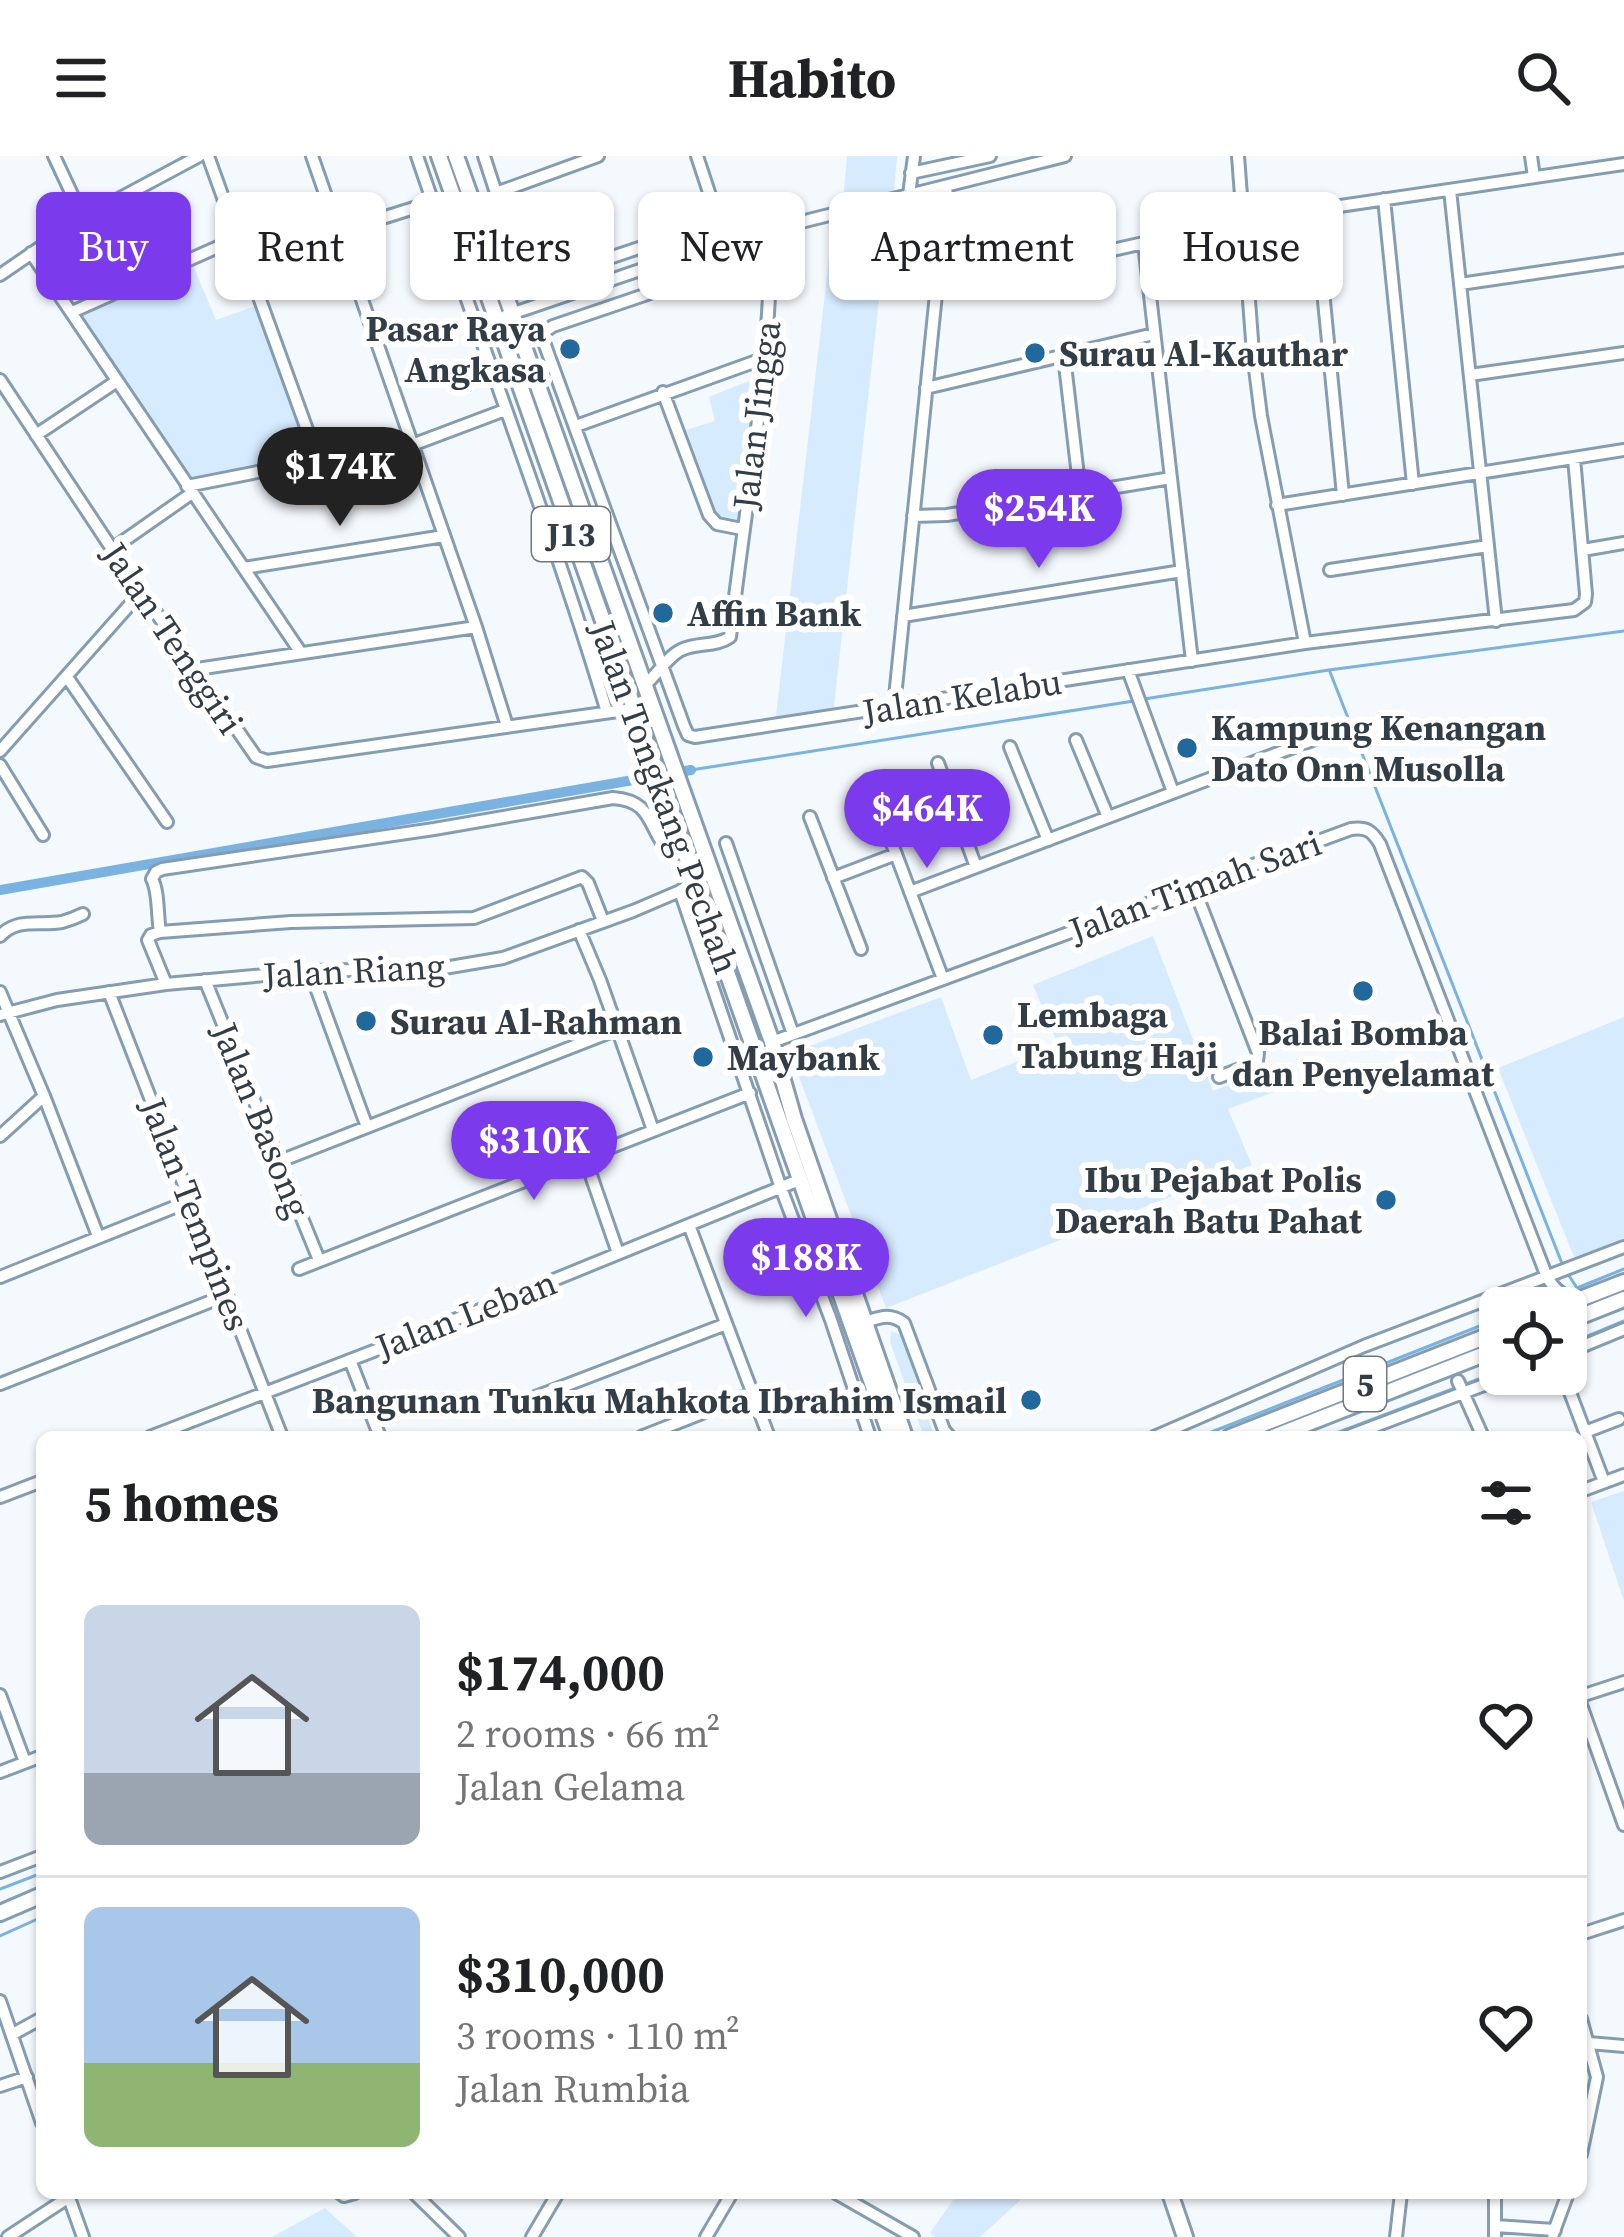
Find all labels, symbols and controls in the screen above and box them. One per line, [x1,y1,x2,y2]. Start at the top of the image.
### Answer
text: Habito [728,41,896,115]
icon: menu [48,45,114,111]
icon: search [1510,45,1576,111]
chip: Buy [36,192,191,300]
chip: Rent [215,192,386,300]
chip: Filters [410,192,614,300]
chip: New [638,192,805,300]
chip: Apartment [829,192,1116,300]
chip: House [1140,192,1343,300]
place label: Pasar Raya Angkasa [365,304,547,394]
street label: Jalan Jingga [720,317,792,513]
place label: Surau Al-Kauthar [1059,329,1348,378]
marker: Pasar Raya Angkasa [557,336,583,362]
marker: Surau Al-Kauthar [1022,340,1048,366]
pin: $174K [256,427,424,529]
text: $174K [284,439,396,492]
pin: $254K [955,469,1123,571]
text: $254K [983,481,1095,534]
road number: J13 [532,507,610,561]
street label: Jalan Tenggiri [90,532,255,744]
place label: Affin Bank [687,589,862,638]
marker: Affin Bank [650,600,676,626]
street label: Jalan Tongkang Pechah [578,613,751,980]
street label: Jalan Kelabu [858,657,1065,737]
place label: Kampung Kenangan Dato Onn Musolla [1211,703,1546,793]
marker: Kampung Kenangan Dato Onn Musolla [1174,735,1200,761]
pin: $464K [843,769,1011,871]
text: $464K [871,781,983,834]
street label: Jalan Timah Sari [1062,818,1328,955]
street label: Jalan Riang [261,941,446,1000]
marker: Balai Bomba dan Penyelamat [1350,978,1376,1004]
place label: Lembaga Tabung Haji [1017,990,1218,1080]
place label: Surau Al-Rahman [390,997,682,1046]
marker: Surau Al-Rahman [353,1008,379,1034]
place label: Balai Bomba dan Penyelamat [1232,1008,1495,1098]
street label: Jalan Basong [200,1014,323,1225]
marker: Lembaga Tabung Haji [980,1022,1006,1048]
place label: Maybank [727,1033,880,1082]
marker: Maybank [690,1044,716,1070]
street label: Jalan Tempines [128,1090,262,1338]
pin: $310K [450,1101,618,1203]
text: $310K [478,1113,590,1166]
place label: Ibu Pejabat Polis Daerah Batu Pahat [1055,1155,1363,1245]
marker: Ibu Pejabat Polis Daerah Batu Pahat [1373,1187,1399,1213]
pin: $188K [722,1218,890,1320]
text: $188K [750,1230,862,1283]
street label: Jalan Leban [368,1258,564,1372]
map controls [1479,1287,1587,1395]
button: locate [1479,1287,1587,1395]
road number: 5 [1344,1357,1386,1411]
place label: Bangunan Tunku Mahkota Ibrahim Ismail [312,1376,1007,1425]
marker: Bangunan Tunku Mahkota Ibrahim Ismail [1018,1387,1044,1413]
text: 5 homes [84,1468,279,1538]
icon: filters [1473,1470,1539,1536]
text: $174,000 [456,1637,665,1707]
icon: home [180,1653,324,1797]
icon: heart [1473,1692,1539,1758]
text: 2 rooms · 66 m² [456,1707,720,1760]
text: Jalan Gelama [456,1760,685,1813]
text: $310,000 [456,1939,665,2009]
icon: home [180,1955,324,2099]
icon: heart [1473,1994,1539,2060]
text: 3 rooms · 110 m² [456,2009,740,2062]
text: Jalan Rumbia [456,2062,690,2115]

